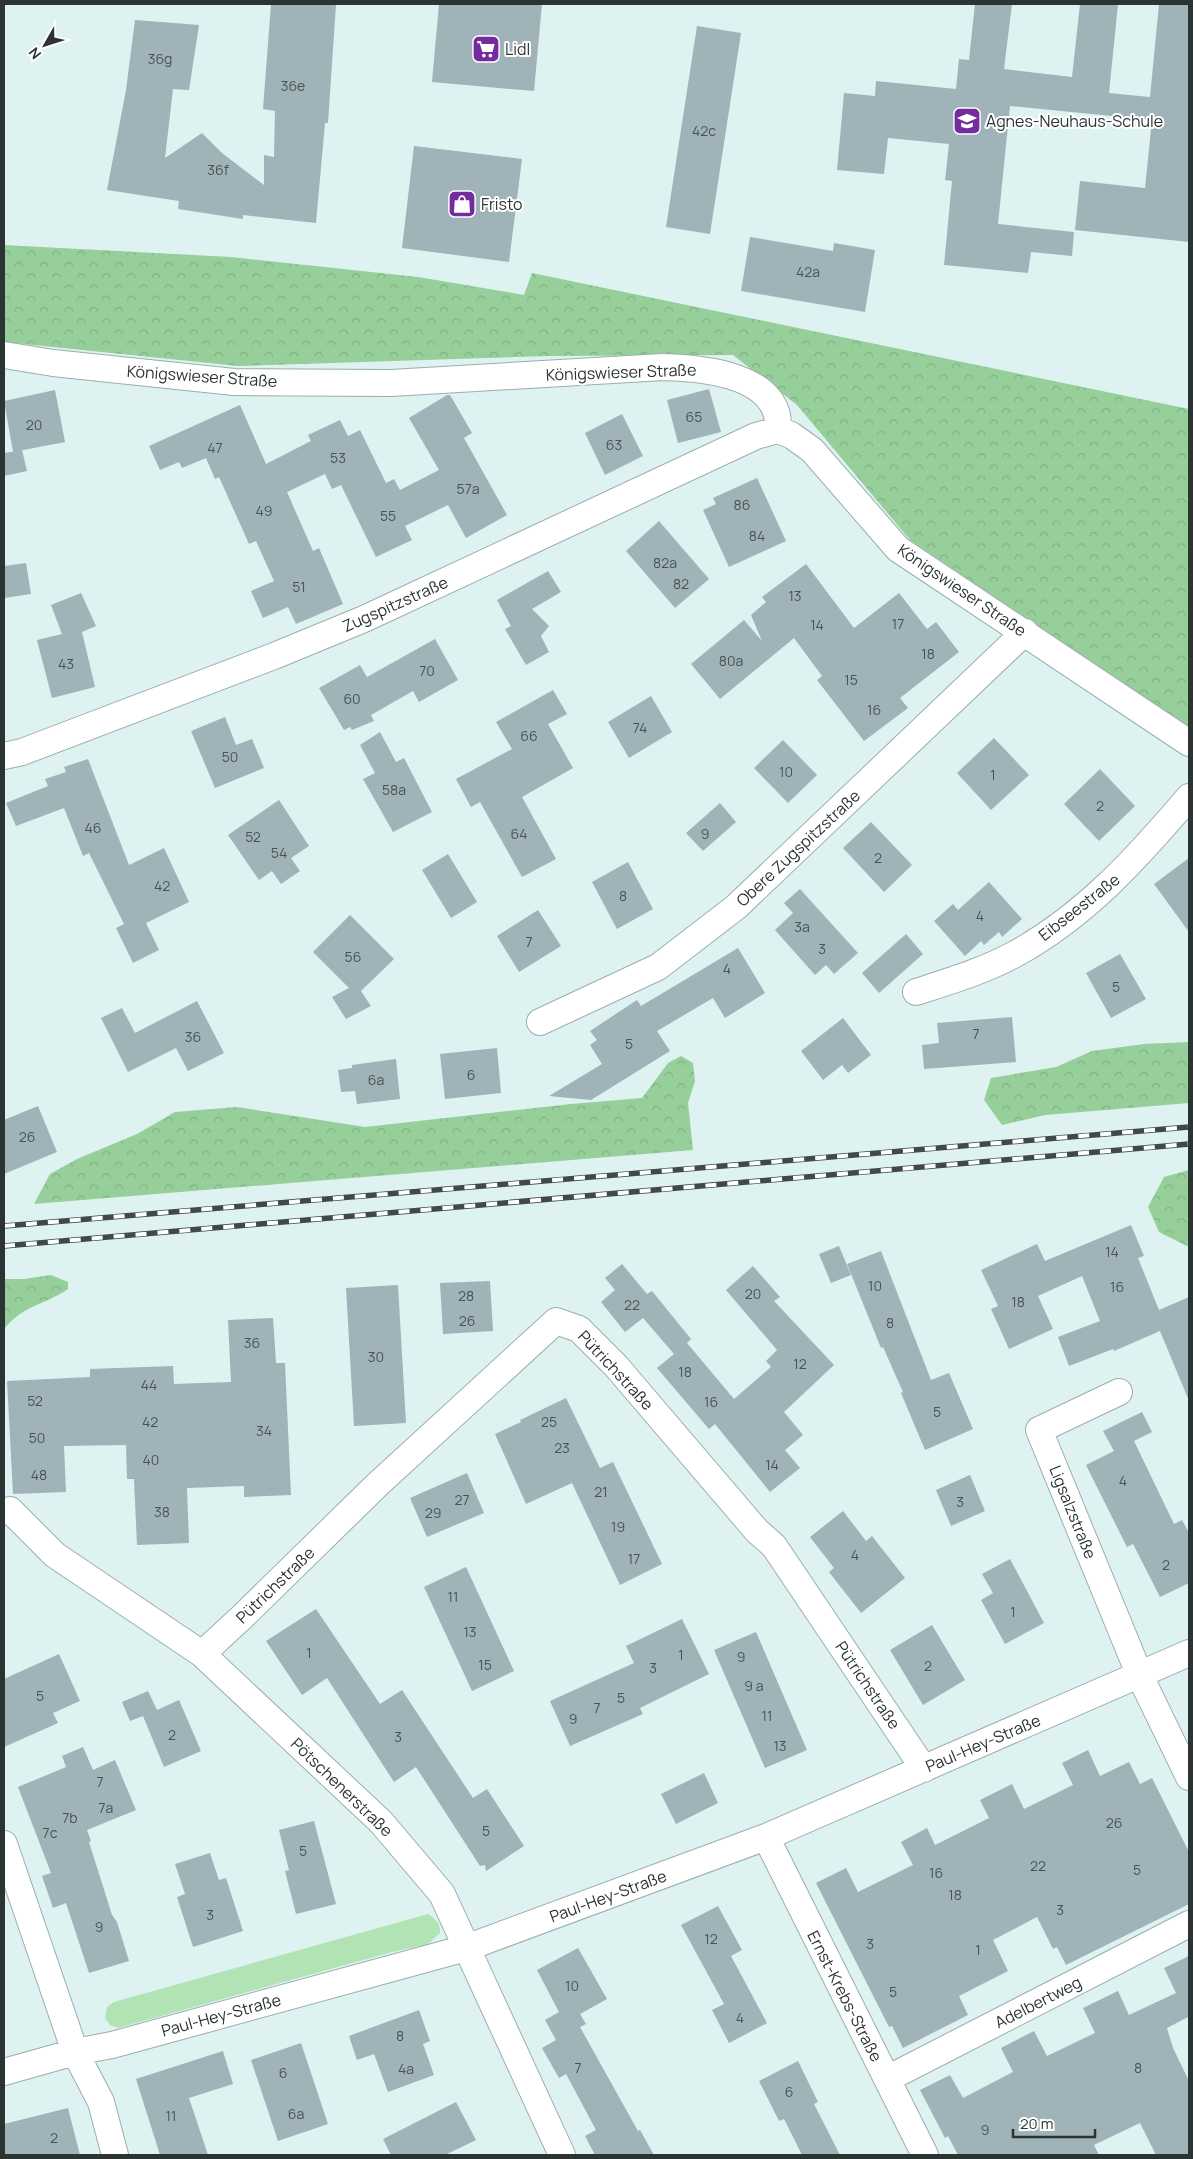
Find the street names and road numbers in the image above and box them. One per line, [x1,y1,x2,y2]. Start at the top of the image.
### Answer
street label: Königswieser Straße [545,358,697,386]
street label: Königswieser Straße [126,360,278,392]
street label: Königswieser Straße [893,539,1031,641]
street label: Zugspitzstraße [339,571,451,637]
street label: Obere Zugspitzstraße [731,785,865,911]
street label: Eibseestraße [1034,868,1124,946]
street label: Pütrichstraße [573,1325,659,1415]
street label: Ligsalzstraße [1044,1462,1102,1562]
street label: Pütrichstraße [231,1542,319,1628]
street label: Pütrichstraße [830,1637,906,1733]
street label: Paul-Hey-Straße [922,1709,1044,1777]
street label: Pötschenerstraße [286,1733,398,1841]
street label: Paul-Hey-Straße [546,1865,670,1927]
street label: Ernst-Krebs-Straße [802,1927,888,2065]
street label: Adelbertweg [991,1971,1085,2033]
street label: Paul-Hey-Straße [159,1988,283,2042]

